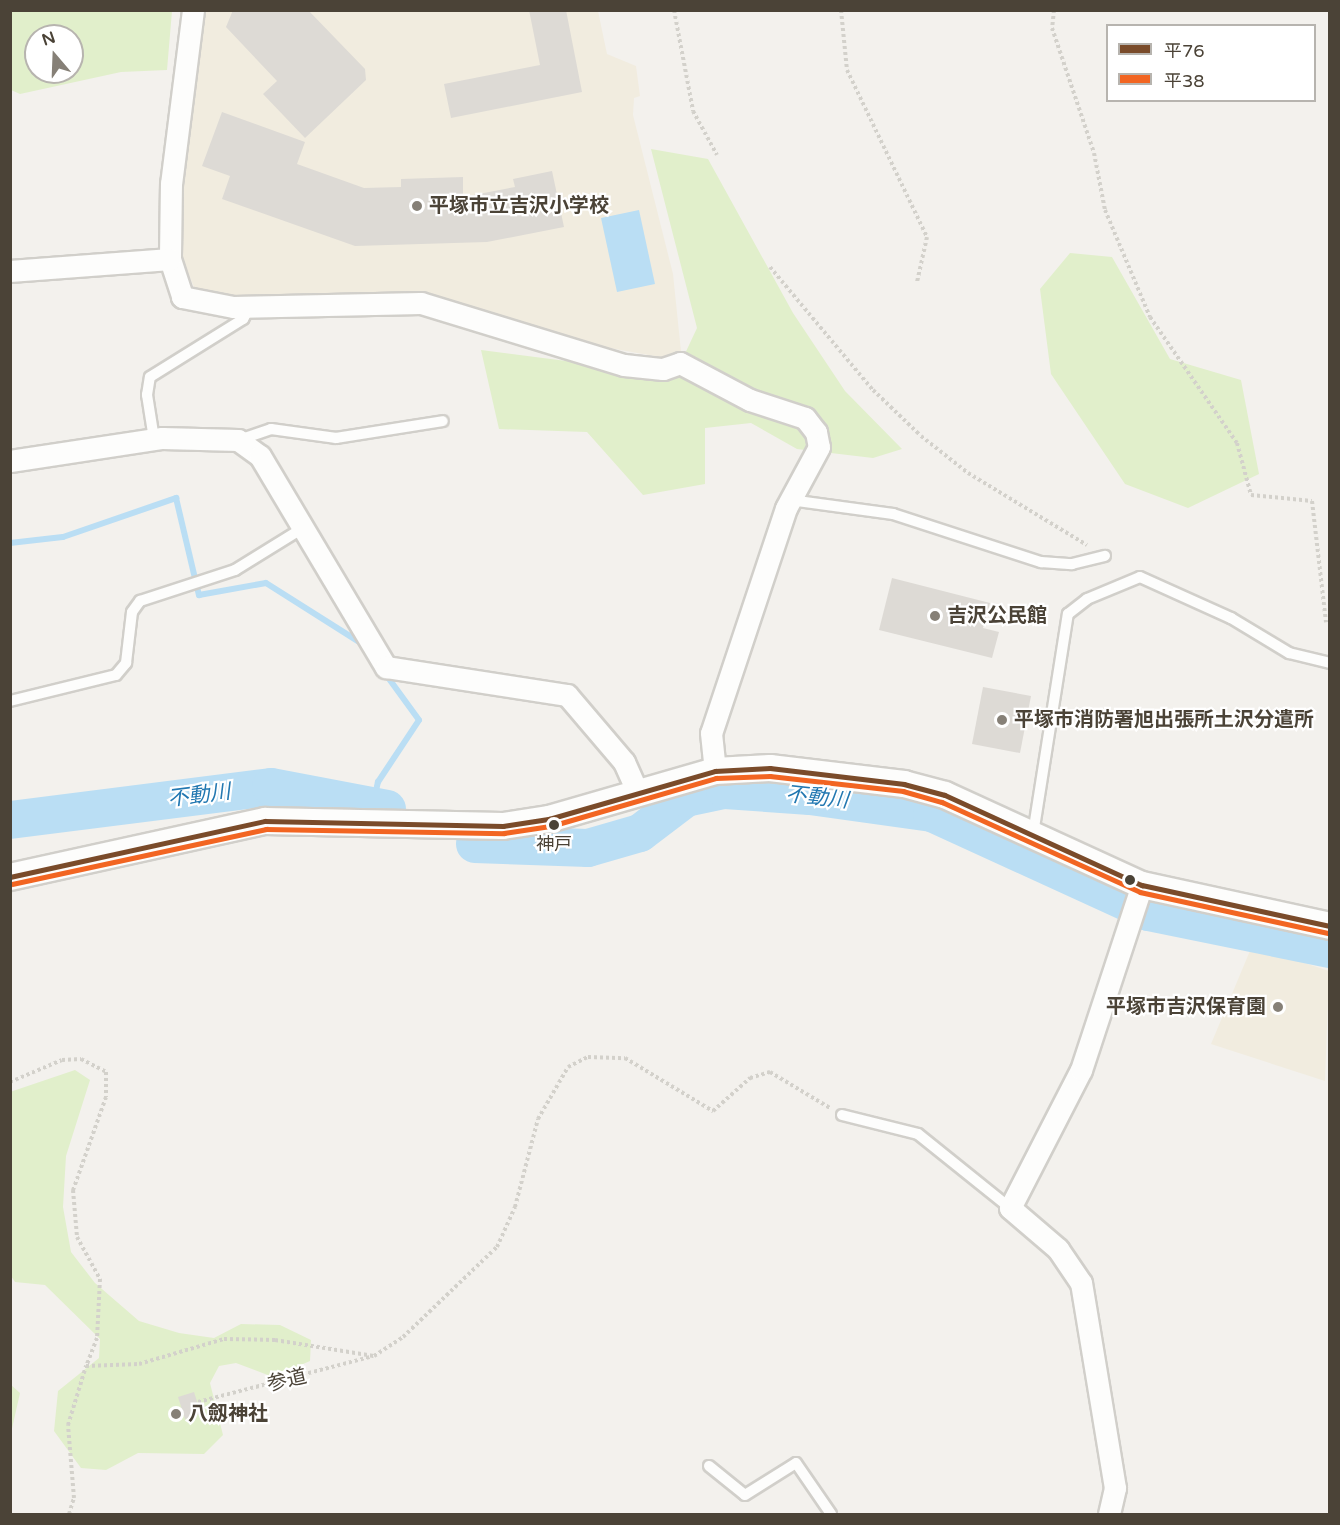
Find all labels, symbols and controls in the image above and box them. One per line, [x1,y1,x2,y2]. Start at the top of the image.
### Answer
north arrow [24,24,84,84]
legend [1106,24,1316,102]
text: N [39,27,58,50]
text: 平76 [1164,40,1205,62]
text: 平38 [1164,70,1205,92]
place label: 平塚市立吉沢小学校 [429,194,609,218]
marker: 平塚市立吉沢小学校 [410,199,424,213]
place label: 吉沢公民館 [947,604,1047,628]
marker: 吉沢公民館 [928,609,942,623]
place label: 平塚市消防署旭出張所土沢分遣所 [1014,708,1314,732]
marker: 平塚市消防署旭出張所土沢分遣所 [995,713,1009,727]
water label: 不動川 [166,780,232,812]
water label: 不動川 [784,782,850,814]
marker: 神戸 [548,819,560,831]
place label: 神戸 [536,833,572,855]
unlabelled marker [1124,874,1136,886]
place label: 平塚市吉沢保育園 [1106,995,1266,1019]
marker: 平塚市吉沢保育園 [1271,1000,1285,1014]
street label: 参道 [265,1365,309,1397]
place label: 八劔神社 [188,1402,268,1426]
marker: 八劔神社 [169,1407,183,1421]

